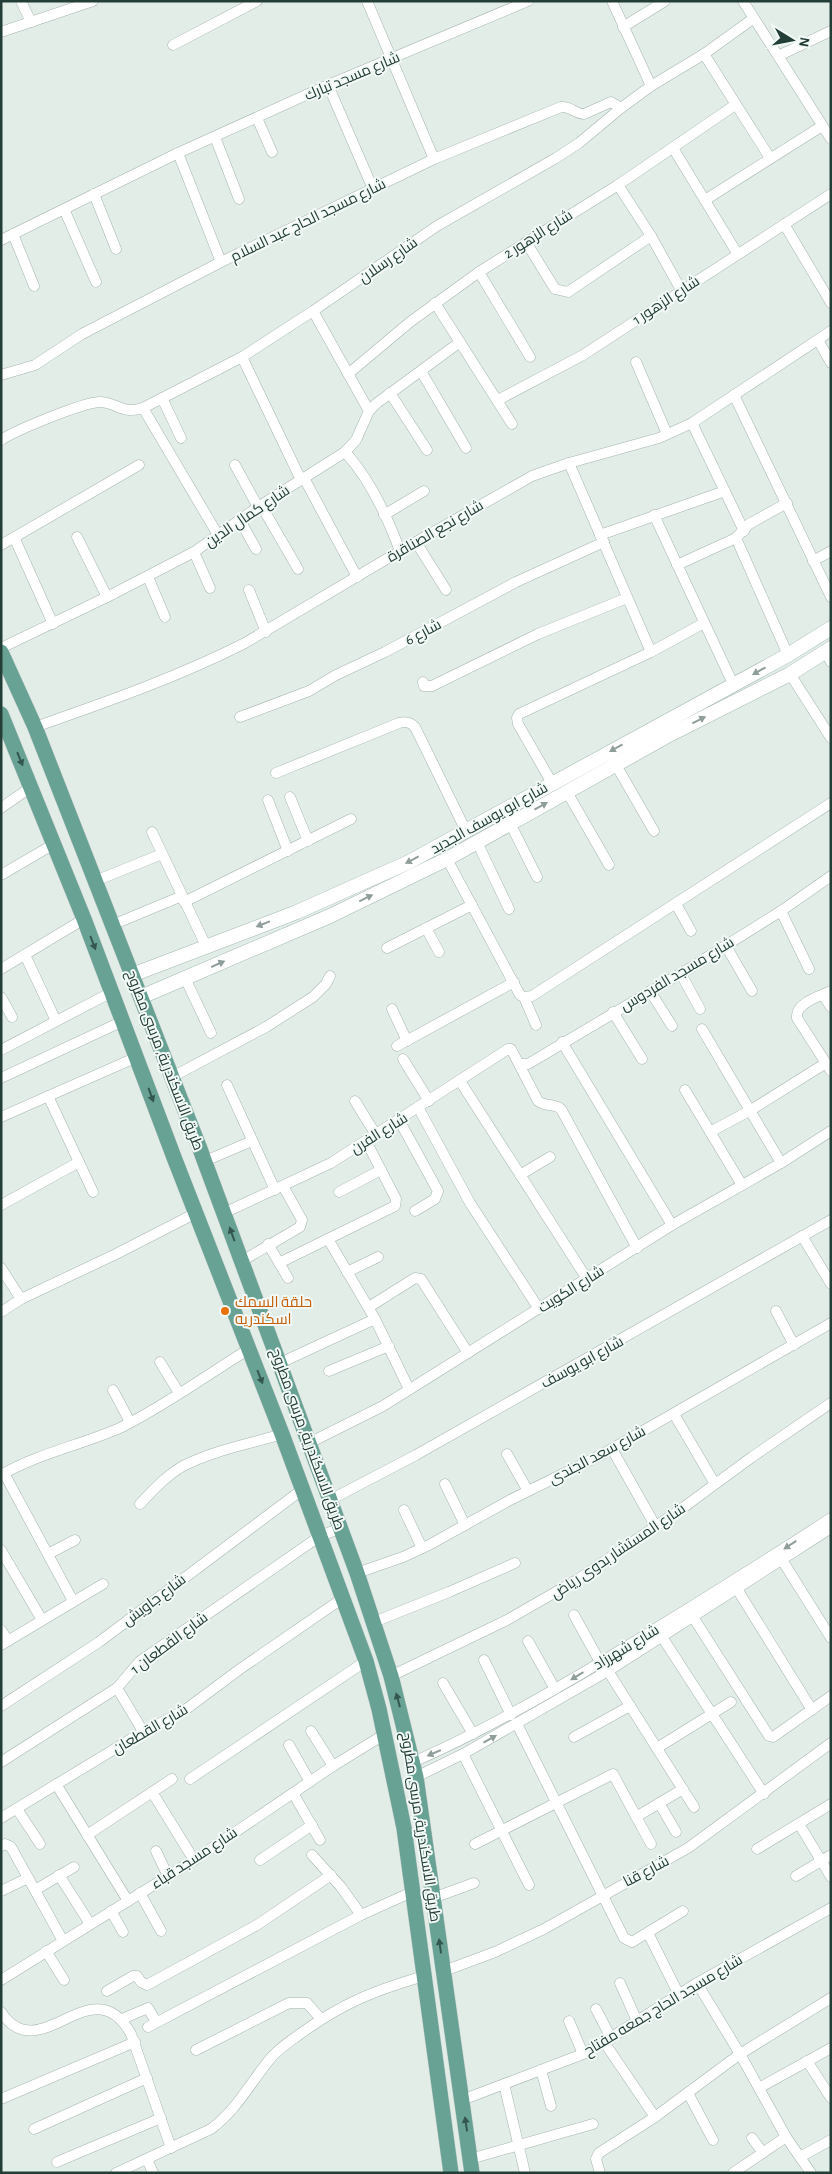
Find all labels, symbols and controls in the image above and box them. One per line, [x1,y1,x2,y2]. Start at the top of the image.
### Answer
north arrow [767,15,817,65]
text: N [796,36,812,48]
street label: شارع مسجد تبارك [302,49,403,106]
street label: شارع مسجد الحاج عبد السلام [228,175,390,267]
street label: شارع الزهور 2 [501,207,577,264]
street label: شارع رسلان [356,234,422,288]
street label: شارع الزهور 1 [630,272,704,330]
street label: شارع كمال الدين [202,482,294,553]
street label: شارع نجع الصناقرة [384,497,488,568]
street label: شارع 6 [402,616,445,651]
one-way arrow [753,667,766,676]
one-way arrow [692,716,706,724]
one-way arrow [609,744,623,752]
one-way arrow [17,752,24,767]
street label: شارع ابو يوسف الجديد [428,779,552,859]
one-way arrow [534,802,548,810]
one-way arrow [405,856,419,864]
one-way arrow [359,894,373,902]
one-way arrow [256,921,270,929]
street label: شارع مسجد الفردوس [617,934,738,1017]
one-way arrow [89,936,97,951]
one-way arrow [211,959,225,967]
street label: طريق الاسكندرية, مرسى مطروح [120,968,206,1154]
one-way arrow [147,1088,155,1103]
street label: شارع الفرن [348,1109,412,1159]
one-way arrow [228,1226,236,1241]
street label: شارع الكويت [535,1262,608,1318]
place label: حلقة السمك اسكندريه [235,1295,312,1328]
marker: حلقة السمك اسكندريه [219,1305,231,1317]
street label: شارع ابو يوسف [538,1333,627,1394]
street label: طريق الاسكندرية, مرسى مطروح [265,1346,347,1533]
one-way arrow [256,1370,264,1385]
street label: شارع سعد الجندى [546,1423,649,1490]
street label: شارع المستشار بدوى رياض [548,1500,690,1604]
one-way arrow [783,1540,796,1549]
street label: شارع جاويش [119,1571,191,1631]
street label: شارع القطعان 1 [127,1609,212,1680]
street label: شارع شهرزاد [590,1621,663,1675]
one-way arrow [571,1672,584,1681]
one-way arrow [393,1693,401,1708]
street label: شارع القطعان [109,1701,192,1760]
street label: طريق الاسكندرية, مرسى مطروح [395,1731,443,1924]
one-way arrow [484,1734,497,1743]
one-way arrow [426,1749,441,1757]
street label: شارع مسجد قباء [148,1824,242,1894]
street label: شارع قنا [620,1852,673,1892]
one-way arrow [436,1938,444,1954]
street label: شارع مسجد الحاج جمعه مفتاح [581,1951,747,2061]
one-way arrow [461,2116,469,2132]

